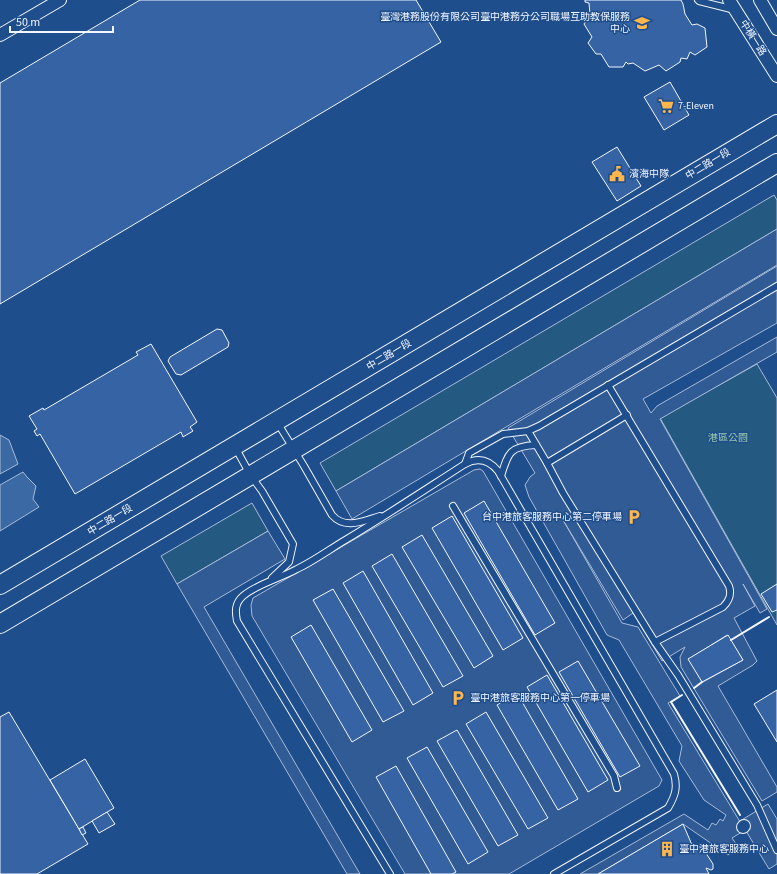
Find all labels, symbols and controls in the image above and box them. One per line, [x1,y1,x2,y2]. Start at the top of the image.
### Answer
scale bar [10,8,113,34]
place label: 臺灣港務股份有限公司臺中港務分公司職場互助教保服務 中心 [380,10,630,36]
text: 50 m [16,14,40,31]
school or university icon: 臺灣港務股份有限公司臺中港務分公司職場互助教保服務 中心 [633,14,651,32]
street label: 中橫一路 [736,17,770,59]
supermarket icon: 7-Eleven [657,97,675,115]
place label: 7-Eleven [678,99,714,113]
street label: 中二路一段 [683,145,733,183]
public building icon: 濱海中隊 [608,165,626,183]
place label: 濱海中隊 [629,167,669,181]
street label: 中二路一段 [364,336,414,374]
park label: 港區公園 [708,431,748,445]
street label: 中二路一段 [85,501,135,539]
parking icon: 台中港旅客服務中心第二停車場 [625,508,643,526]
place label: 台中港旅客服務中心第二停車場 [482,510,622,524]
parking icon: 臺中港旅客服務中心第一停車場 [449,689,467,707]
place label: 臺中港旅客服務中心第一停車場 [470,691,610,705]
building icon: 臺中港旅客服務中心 [658,840,676,858]
place label: 臺中港旅客服務中心 [679,842,769,856]

